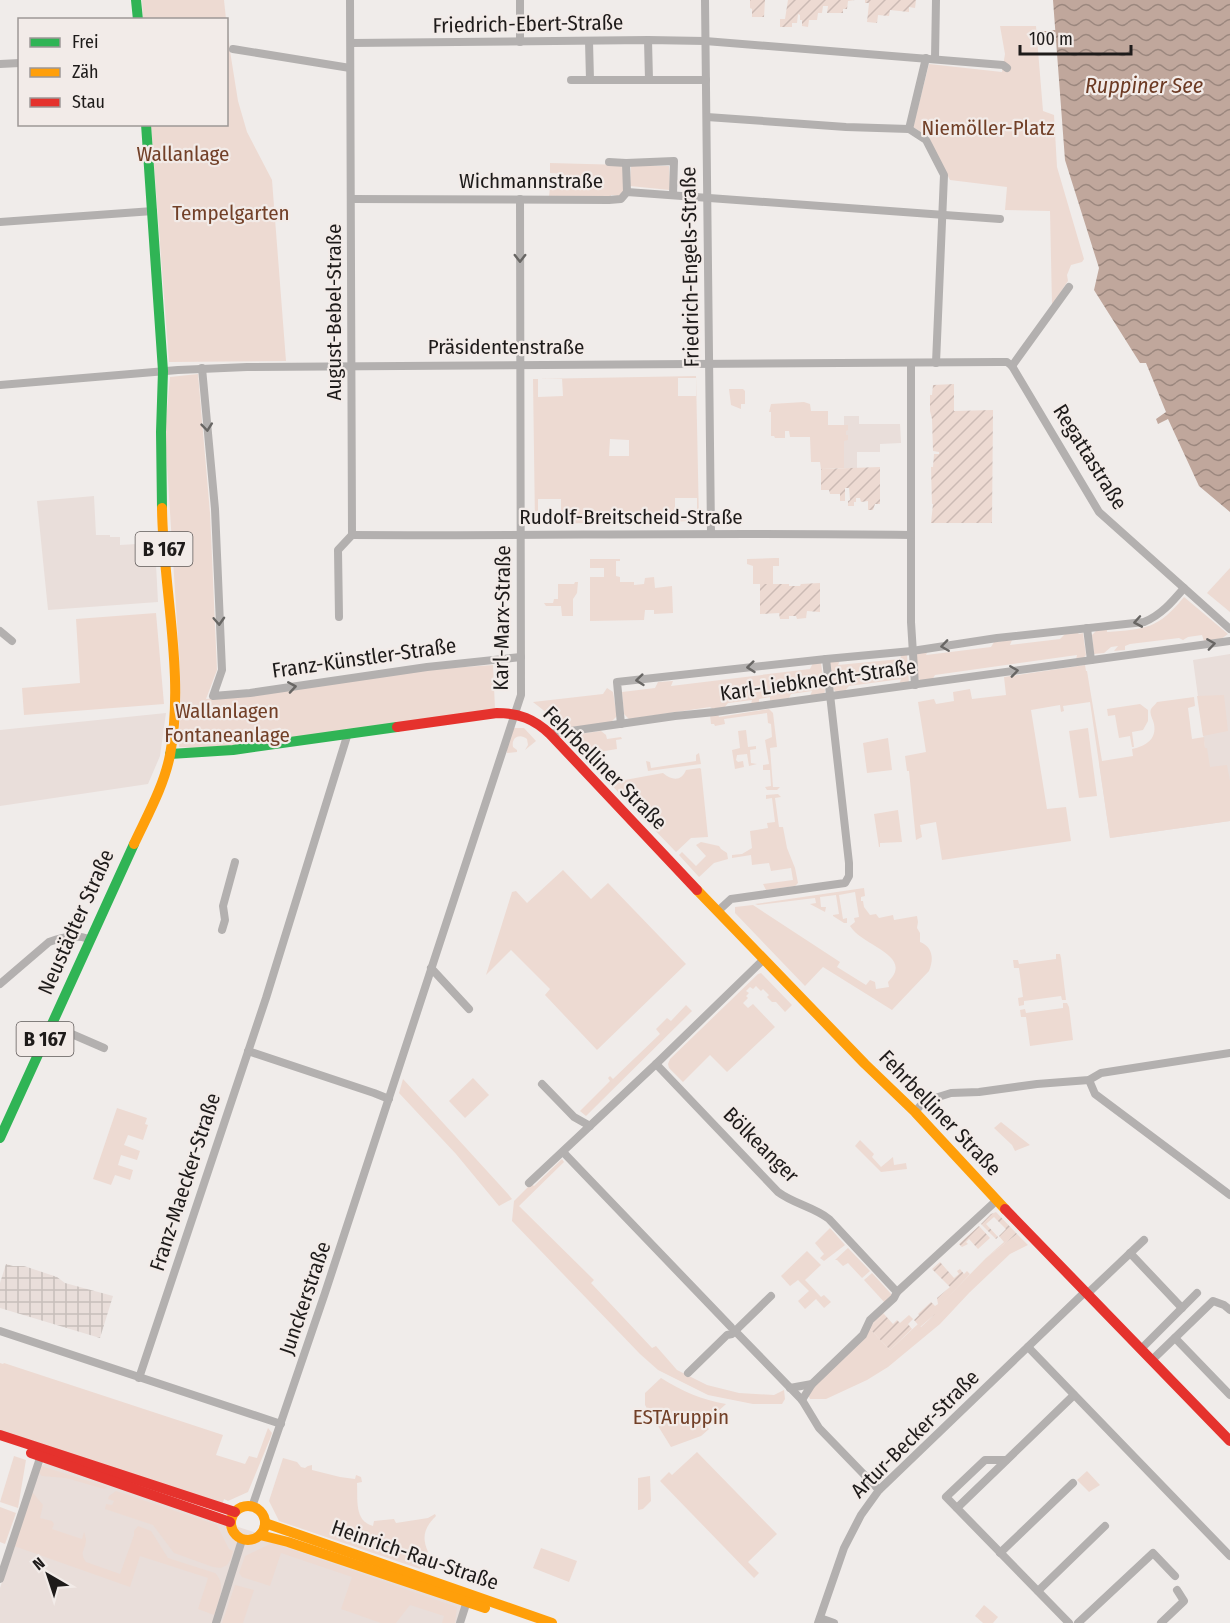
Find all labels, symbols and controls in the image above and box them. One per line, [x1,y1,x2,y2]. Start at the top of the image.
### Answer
street label: Friedrich-Ebert-Straße [432,9,624,39]
legend [18,18,228,126]
scale bar [1020,18,1131,56]
text: 100 m [1029,28,1073,50]
text: Frei [72,31,98,53]
text: Zäh [72,61,99,83]
water label: Ruppiner See [1085,72,1203,99]
text: Stau [72,91,105,113]
park label: Niemöller-Platz [921,115,1055,141]
park label: Wallanlage [137,141,229,167]
street label: Friedrich-Engels-Straße [675,166,705,368]
street label: Wichmannstraße [459,168,603,194]
park label: Tempelgarten [172,200,290,226]
street label: August-Bebel-Straße [321,224,347,400]
one-way arrow [514,253,526,262]
street label: Präsidentenstraße [428,334,584,360]
street label: Regattastraße [1047,399,1133,515]
one-way arrow [200,422,213,431]
street label: Rudolf-Breitscheid-Straße [519,504,743,530]
road number: B 167 [136,532,192,566]
street label: Karl-Marx-Straße [488,545,516,691]
one-way arrow [1133,615,1143,628]
one-way arrow [213,617,226,626]
street label: Franz-Künstler-Straße [270,632,458,684]
one-way arrow [1207,638,1216,651]
one-way arrow [940,639,949,651]
street label: Karl-Liebknecht-Straße [718,653,918,707]
one-way arrow [746,660,755,673]
one-way arrow [1010,666,1019,678]
one-way arrow [635,673,645,685]
one-way arrow [286,681,296,694]
park label: Wallanlagen Fontaneanlage [164,698,290,748]
street label: Fehrbelliner Straße [538,701,672,835]
street label: Neustädter Straße [32,845,120,999]
road number: B 167 [16,1022,74,1056]
street label: Fehrbelliner Straße [873,1045,1007,1181]
street label: Franz-Maecker-Straße [144,1090,226,1274]
street label: Bölkeanger [718,1102,805,1189]
street label: Junckerstraße [273,1238,337,1358]
street label: Artur-Becker-Straße [845,1364,985,1504]
park label: ESTAruppin [633,1404,729,1430]
street label: Heinrich-Rau-Straße [328,1514,502,1596]
north arrow [18,1545,78,1605]
text: N [29,1553,49,1574]

